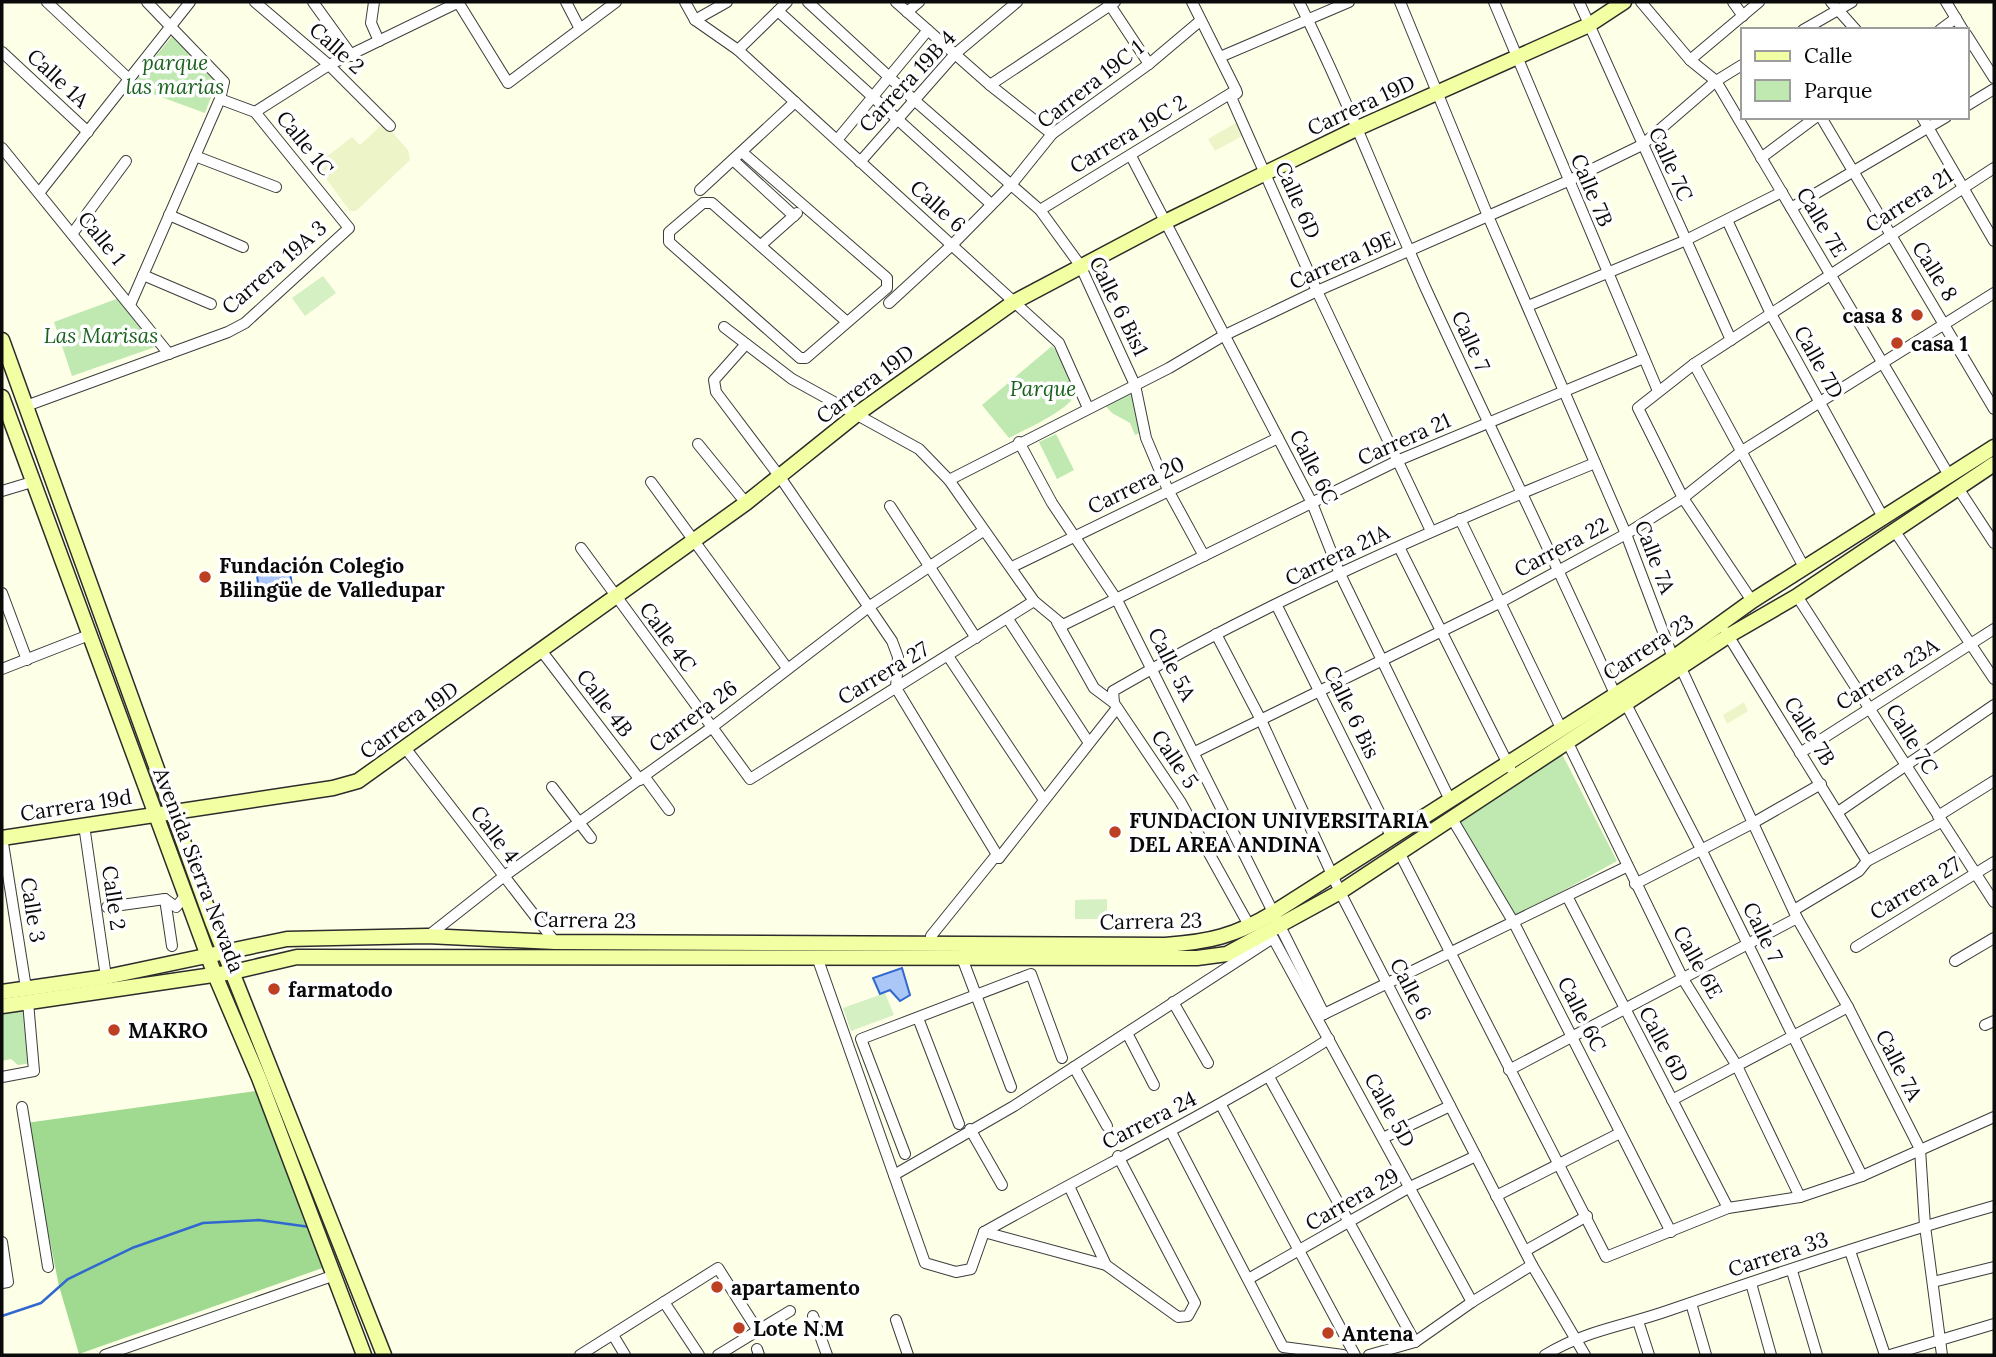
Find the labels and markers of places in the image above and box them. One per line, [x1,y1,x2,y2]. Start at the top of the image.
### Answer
place label: casa 8 [1842,302,1903,329]
marker: casa 8 [1909,307,1925,323]
place label: casa 1 [1911,330,1968,357]
marker: casa 1 [1889,335,1905,351]
place label: Fundación Colegio Bilingüe de Valledupar [219,552,445,603]
marker: Fundación Colegio Bilingüe de Valledupar [197,569,213,585]
place label: FUNDACION UNIVERSITARIA DEL AREA ANDINA [1129,807,1429,858]
marker: FUNDACION UNIVERSITARIA DEL AREA ANDINA [1107,824,1123,840]
place label: farmatodo [288,976,393,1003]
marker: farmatodo [266,981,282,997]
place label: MAKRO [128,1017,208,1044]
marker: MAKRO [106,1022,122,1038]
place label: apartamento [731,1274,860,1301]
marker: apartamento [709,1279,725,1295]
place label: Lote N.M [753,1315,844,1342]
marker: Lote N.M [731,1320,747,1336]
place label: Antena [1342,1320,1414,1347]
marker: Antena [1320,1325,1336,1341]

